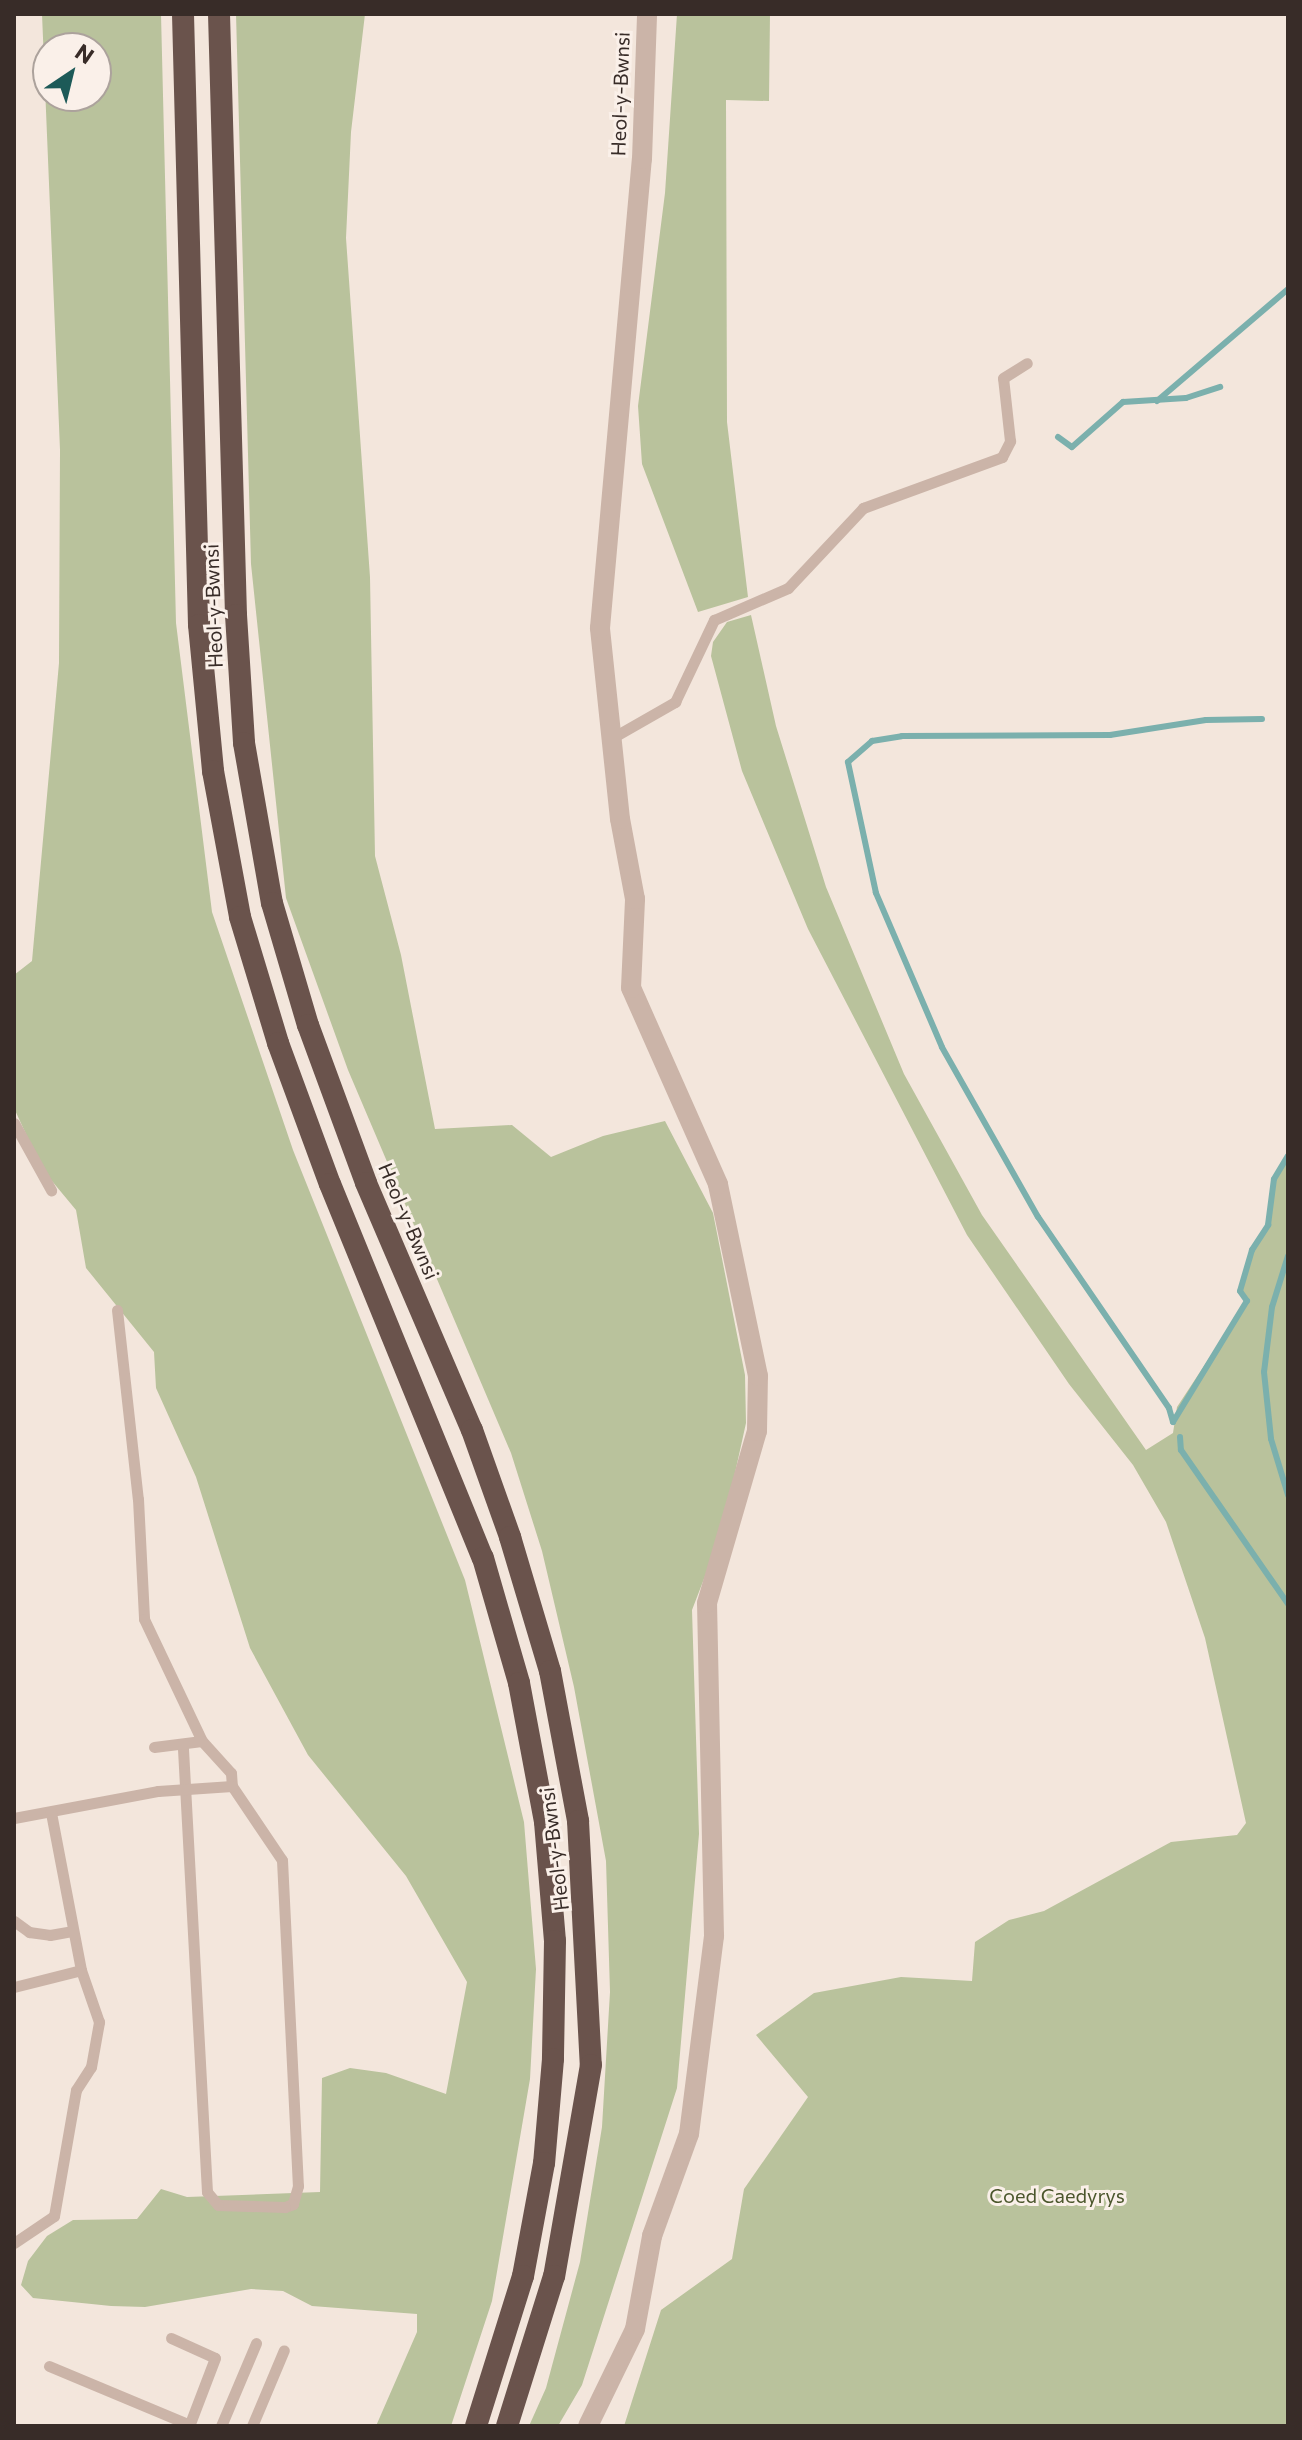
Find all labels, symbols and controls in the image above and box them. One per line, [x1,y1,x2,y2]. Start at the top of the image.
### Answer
street label: Heol-y-Bwnsi [606,31,634,157]
north arrow [32,32,112,112]
text: N [70,38,99,69]
street label: Heol-y-Bwnsi [199,543,227,669]
street label: Heol-y-Bwnsi [374,1159,444,1283]
street label: Heol-y-Bwnsi [535,1786,573,1912]
park label: Coed Caedyrys [989,2183,1125,2207]

